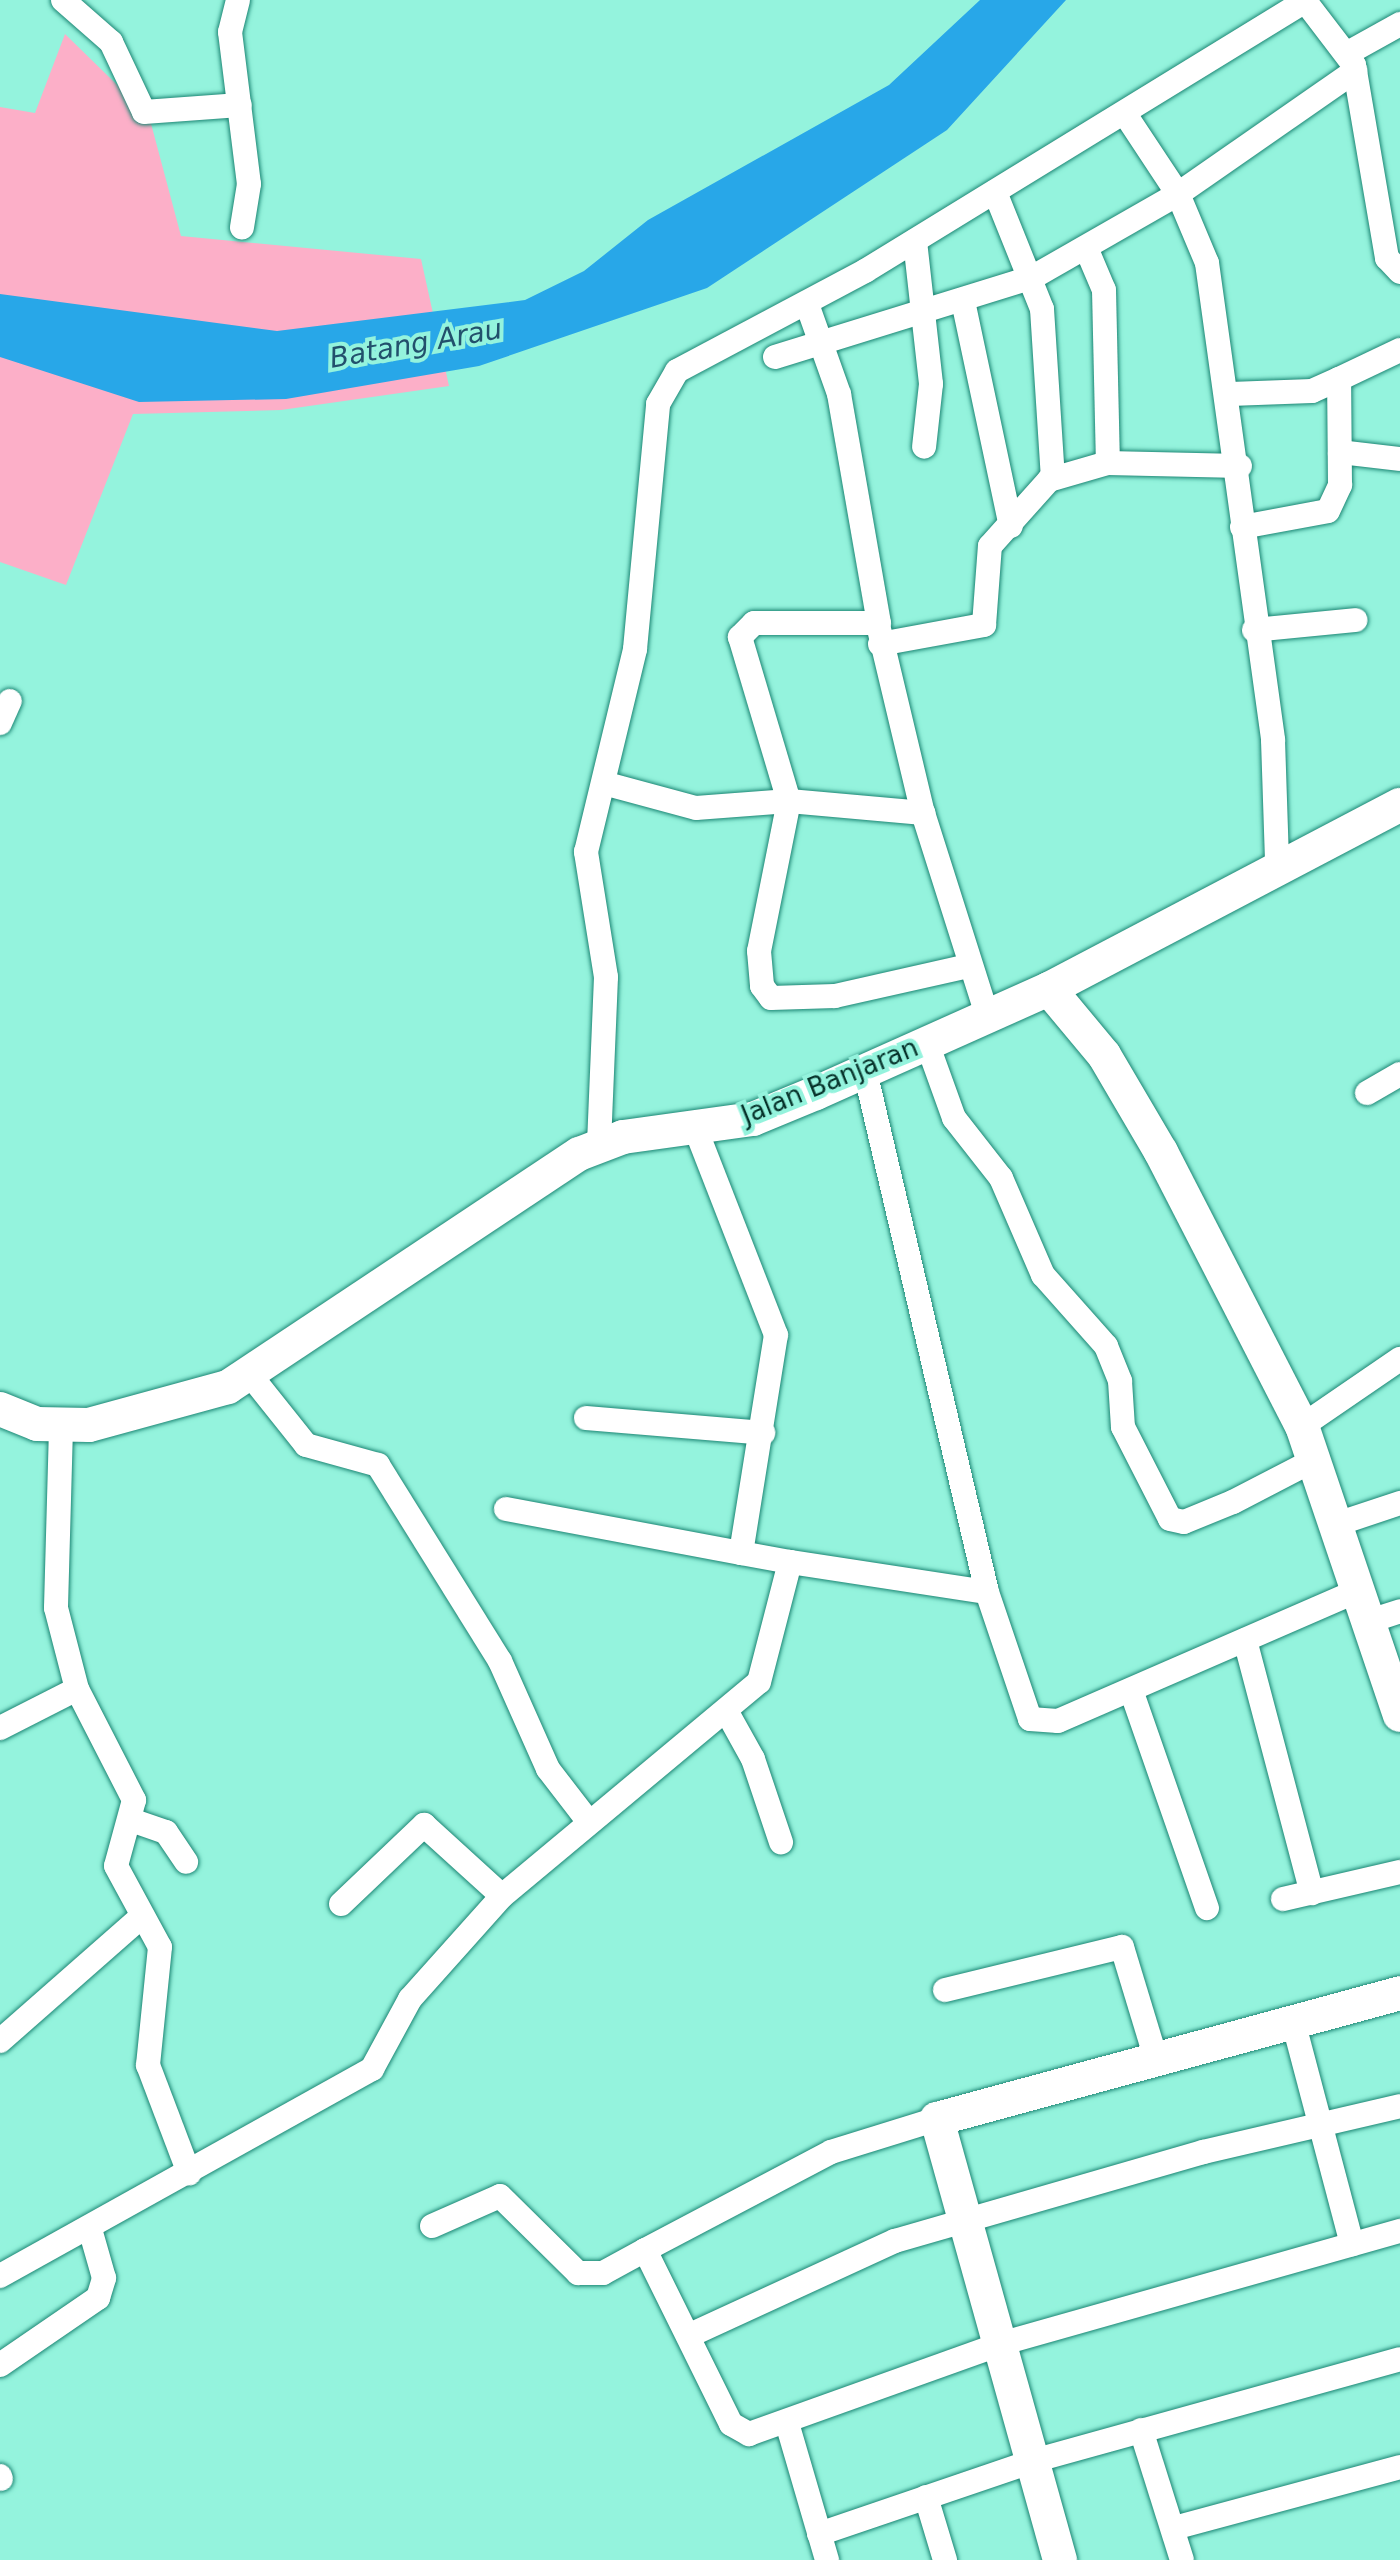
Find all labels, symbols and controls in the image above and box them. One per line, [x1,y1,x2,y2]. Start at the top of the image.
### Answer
water label: Batang Arau [327,312,505,376]
street label: Jalan Banjaran [737,1032,923,1132]

